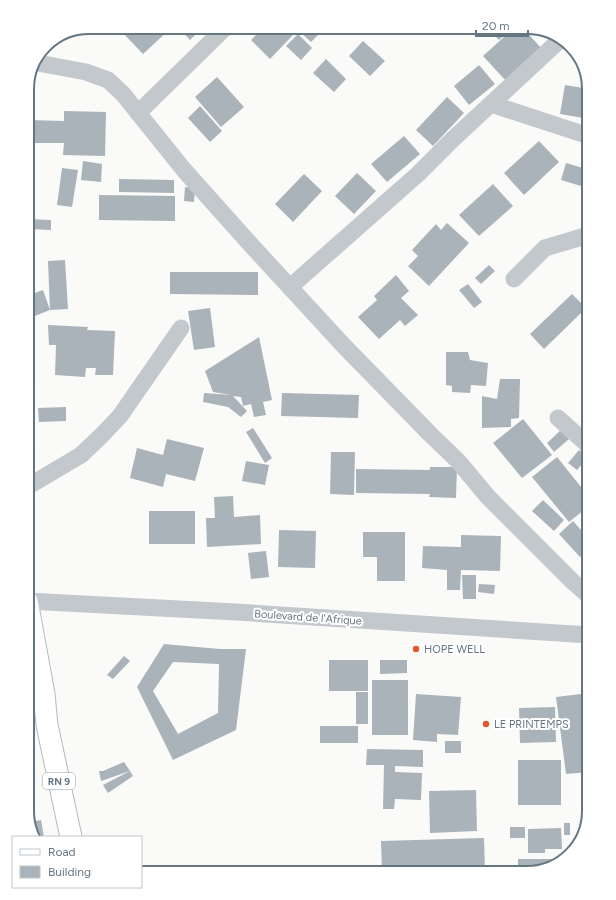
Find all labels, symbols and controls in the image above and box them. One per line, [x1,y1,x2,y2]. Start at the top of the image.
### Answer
scale bar [476,12,528,38]
text: 20 m [482,19,510,33]
street label: Boulevard de l'Afrique [254,607,362,628]
place label: HOPE WELL [424,643,485,656]
marker: HOPE WELL [411,644,421,654]
place label: LE PRINTEMPS [494,718,569,731]
marker: LE PRINTEMPS [481,719,491,729]
road number: RN 9 [43,773,75,789]
legend [12,836,142,888]
text: Road [48,845,76,859]
text: Building [48,865,91,879]

